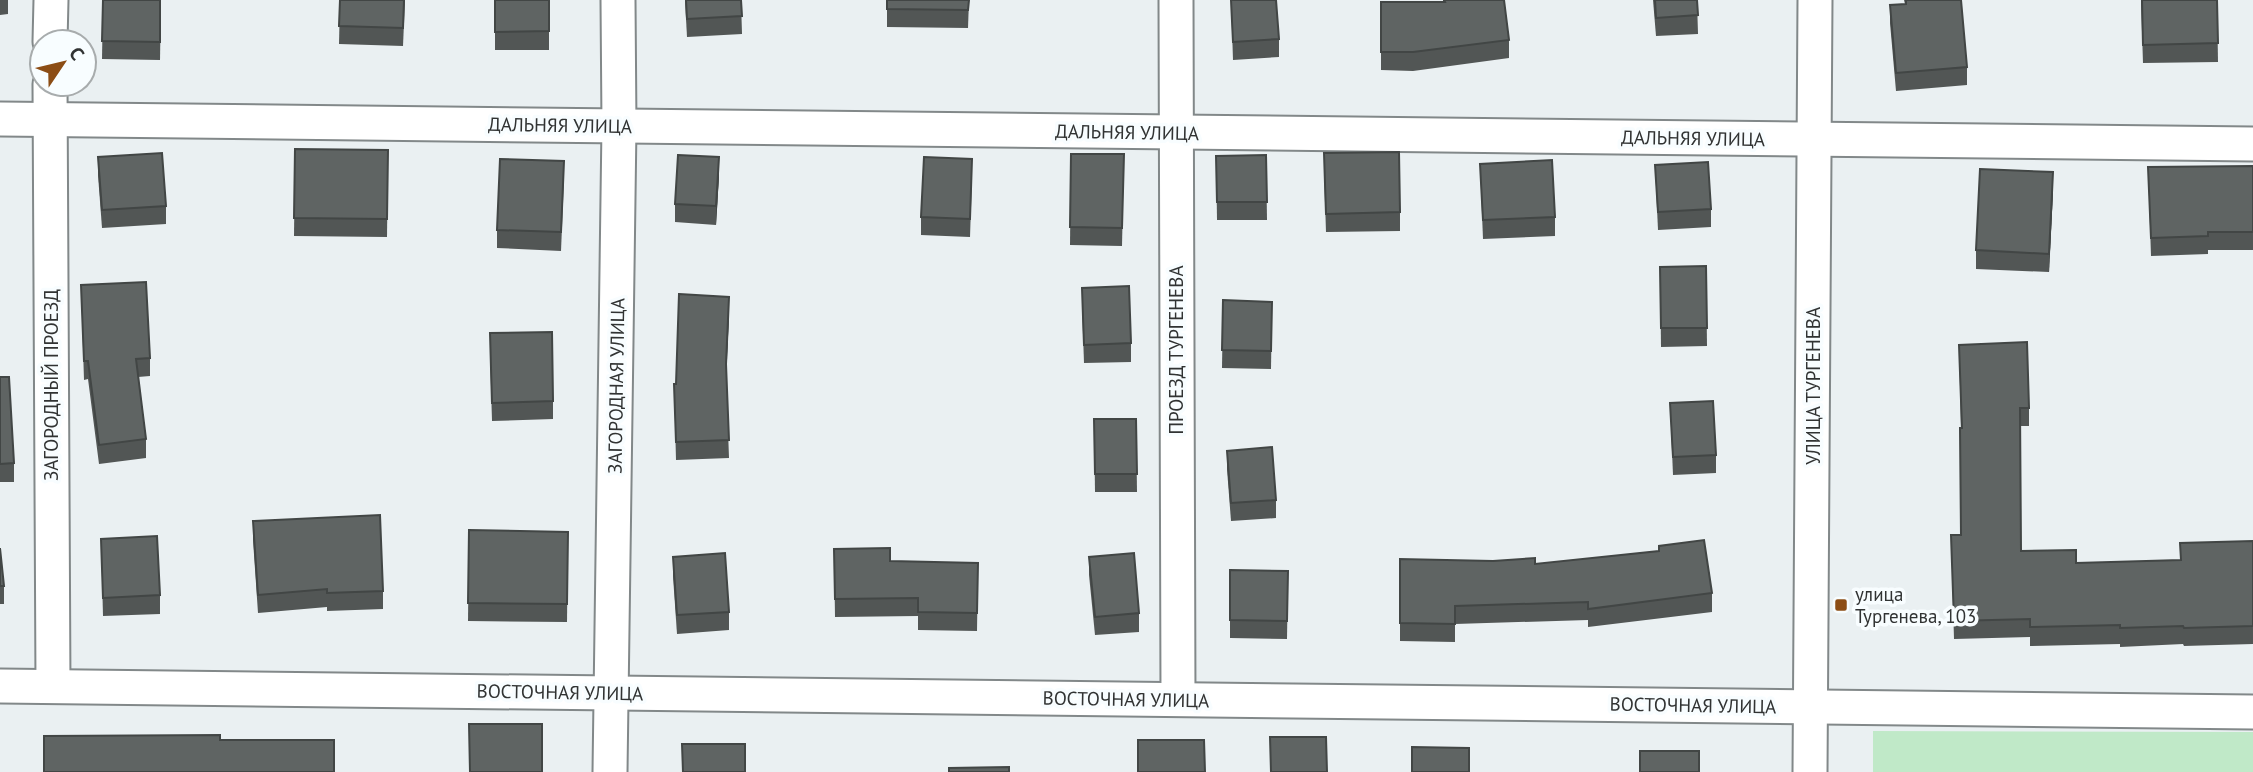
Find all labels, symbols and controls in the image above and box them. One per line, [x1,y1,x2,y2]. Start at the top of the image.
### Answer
north arrow [28,28,98,98]
text: С [64,42,90,65]
street label: ДАЛЬНЯЯ УЛИЦА [488,112,632,138]
street label: ДАЛЬНЯЯ УЛИЦА [1055,119,1199,145]
street label: ДАЛЬНЯЯ УЛИЦА [1621,125,1765,151]
street label: ПРОЕЗД ТУРГЕНЕВА [1164,265,1188,435]
street label: ЗАГОРОДНЫЙ ПРОЕЗД [39,289,63,481]
street label: ЗАГОРОДНАЯ УЛИЦА [602,298,630,474]
street label: УЛИЦА ТУРГЕНЕВА [1801,307,1825,465]
place label: улица Тургенева, 103 [1855,582,1976,628]
marker: улица Тургенева, 103 [1833,597,1849,613]
street label: ВОСТОЧНАЯ УЛИЦА [476,679,644,705]
street label: ВОСТОЧНАЯ УЛИЦА [1042,686,1210,712]
street label: ВОСТОЧНАЯ УЛИЦА [1609,692,1777,718]

